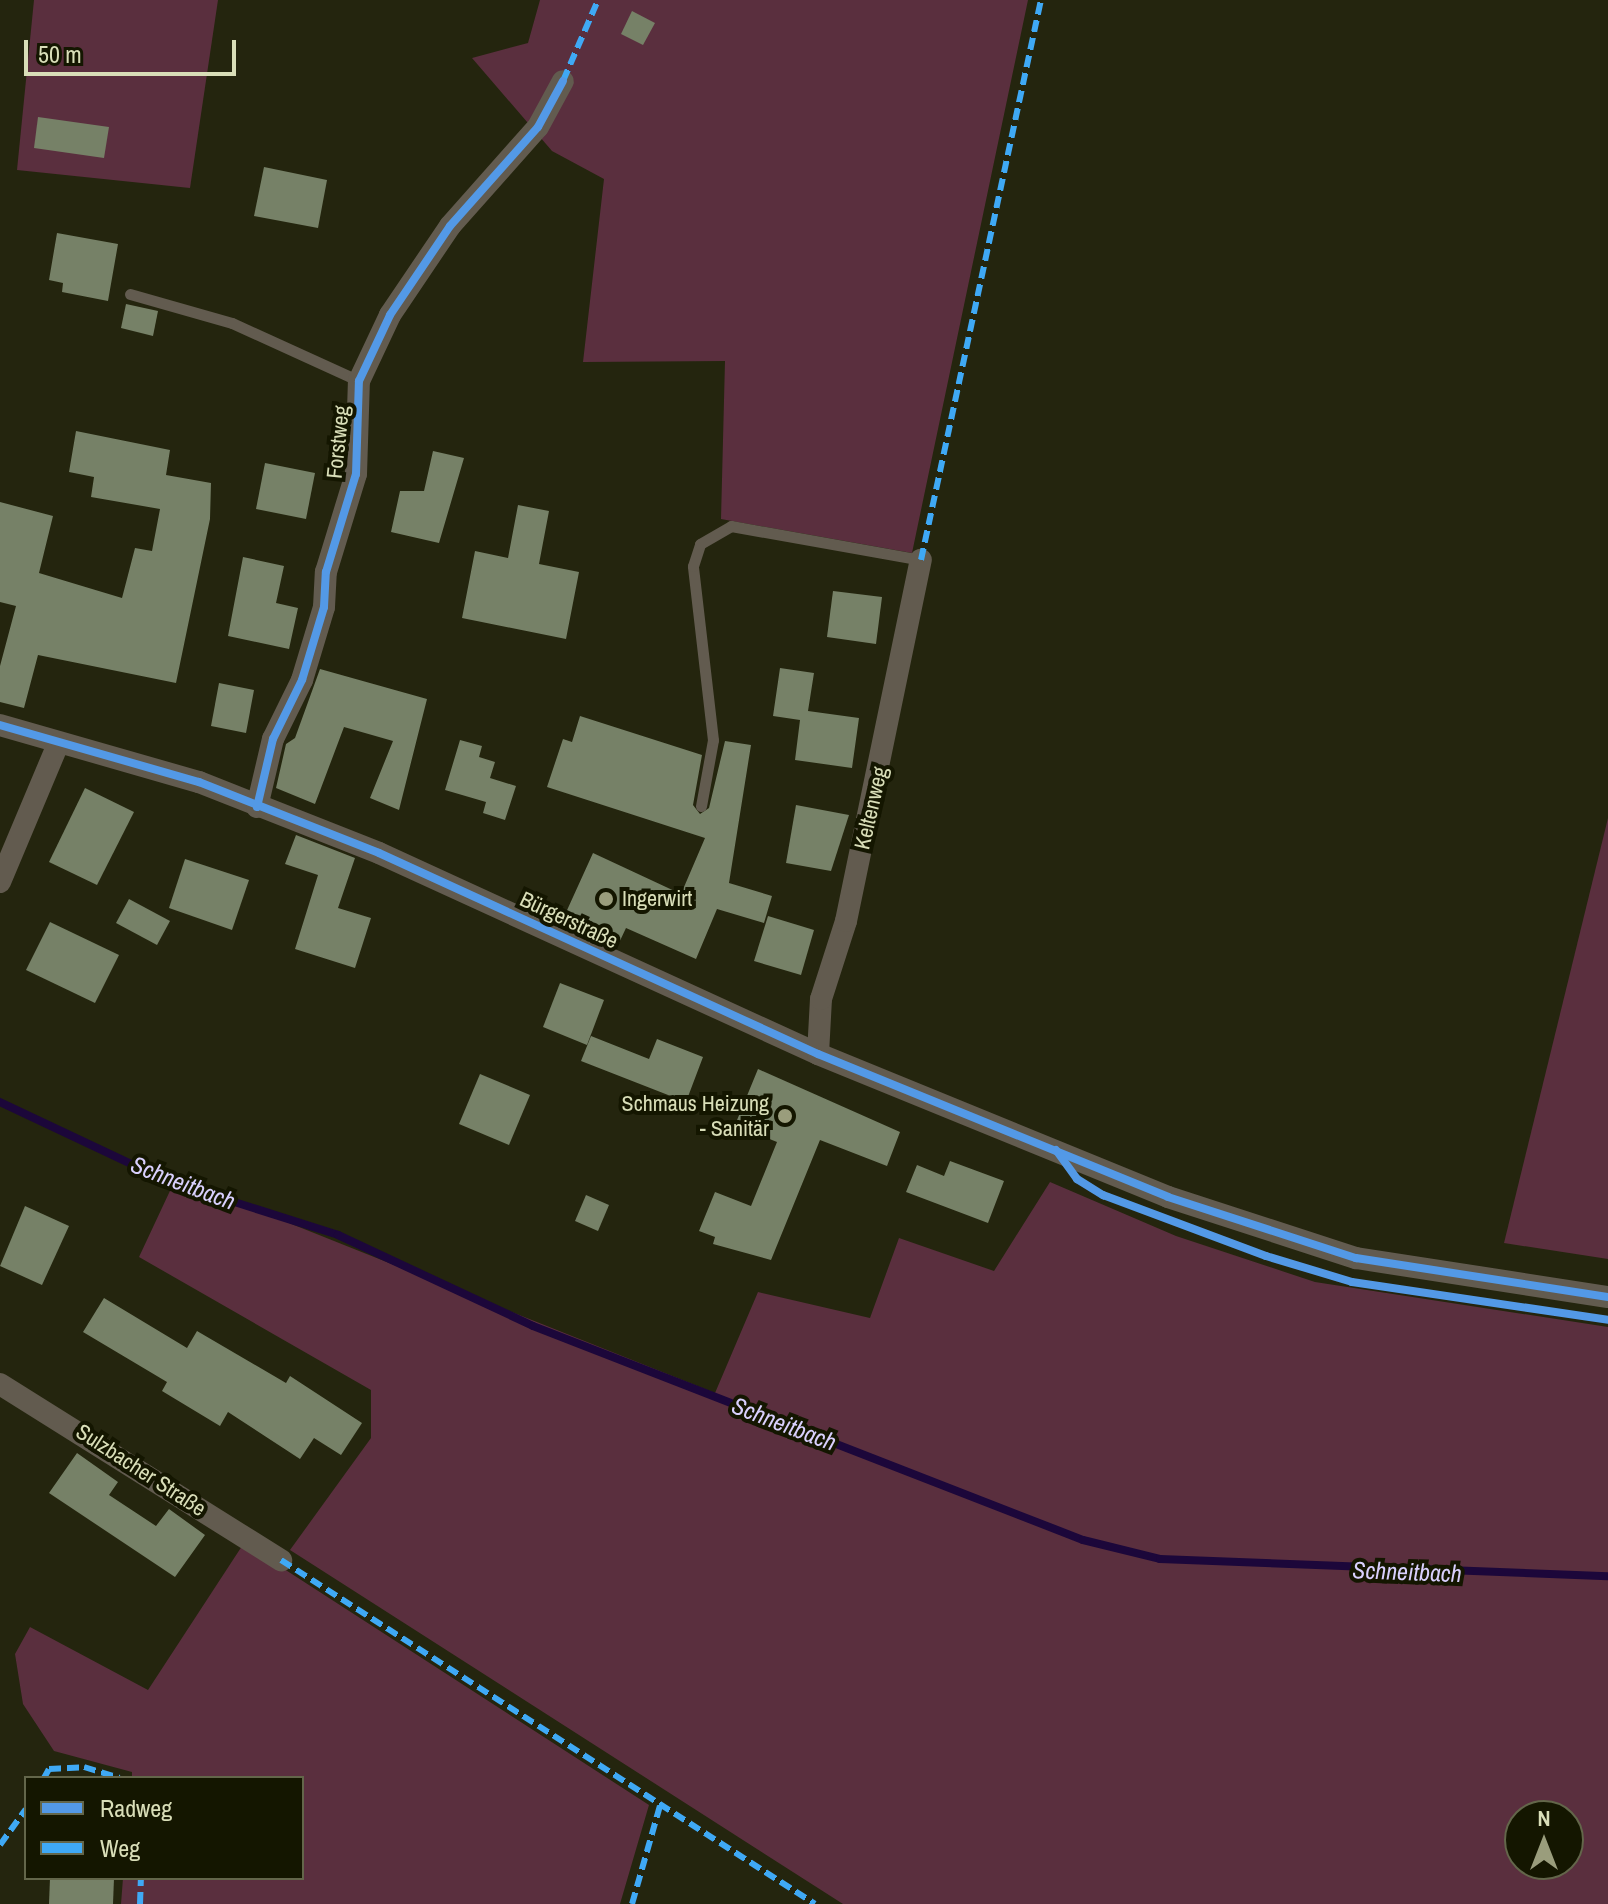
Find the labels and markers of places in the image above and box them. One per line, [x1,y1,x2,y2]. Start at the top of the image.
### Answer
place label: Ingerwirt [622,886,692,912]
marker: Ingerwirt [597,890,615,908]
place label: Schmaus Heizung - Sanitär [622,1090,769,1142]
marker: Schmaus Heizung - Sanitär [776,1107,794,1125]

